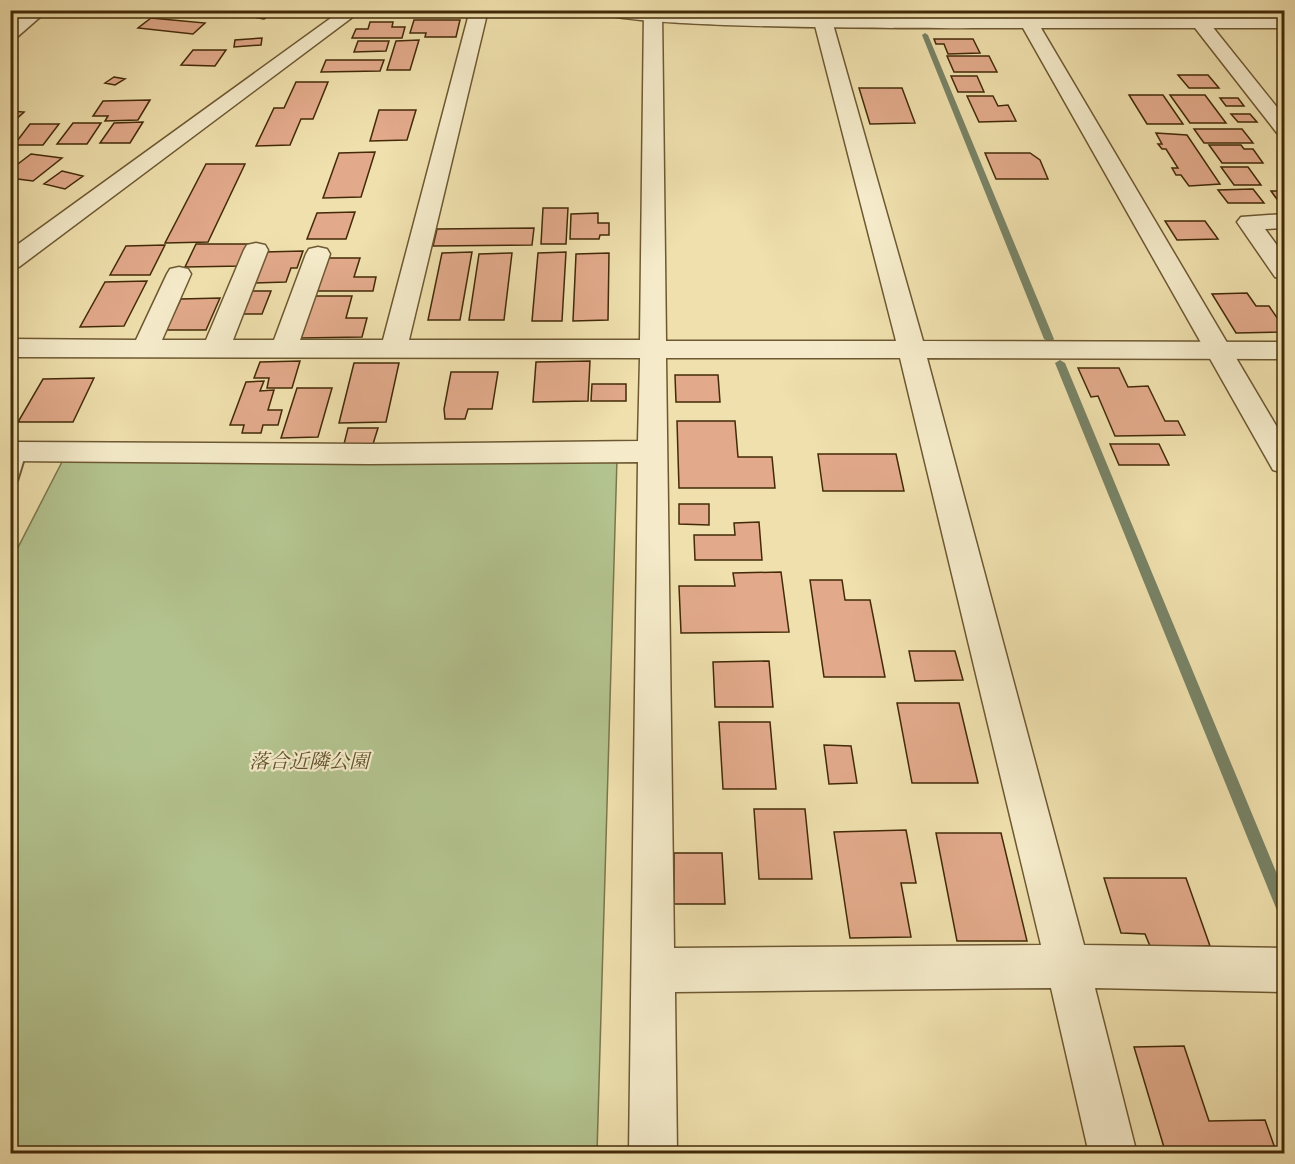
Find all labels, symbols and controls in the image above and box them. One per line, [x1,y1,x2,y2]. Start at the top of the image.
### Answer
park label: 落合近隣公園 [249,749,372,774]

